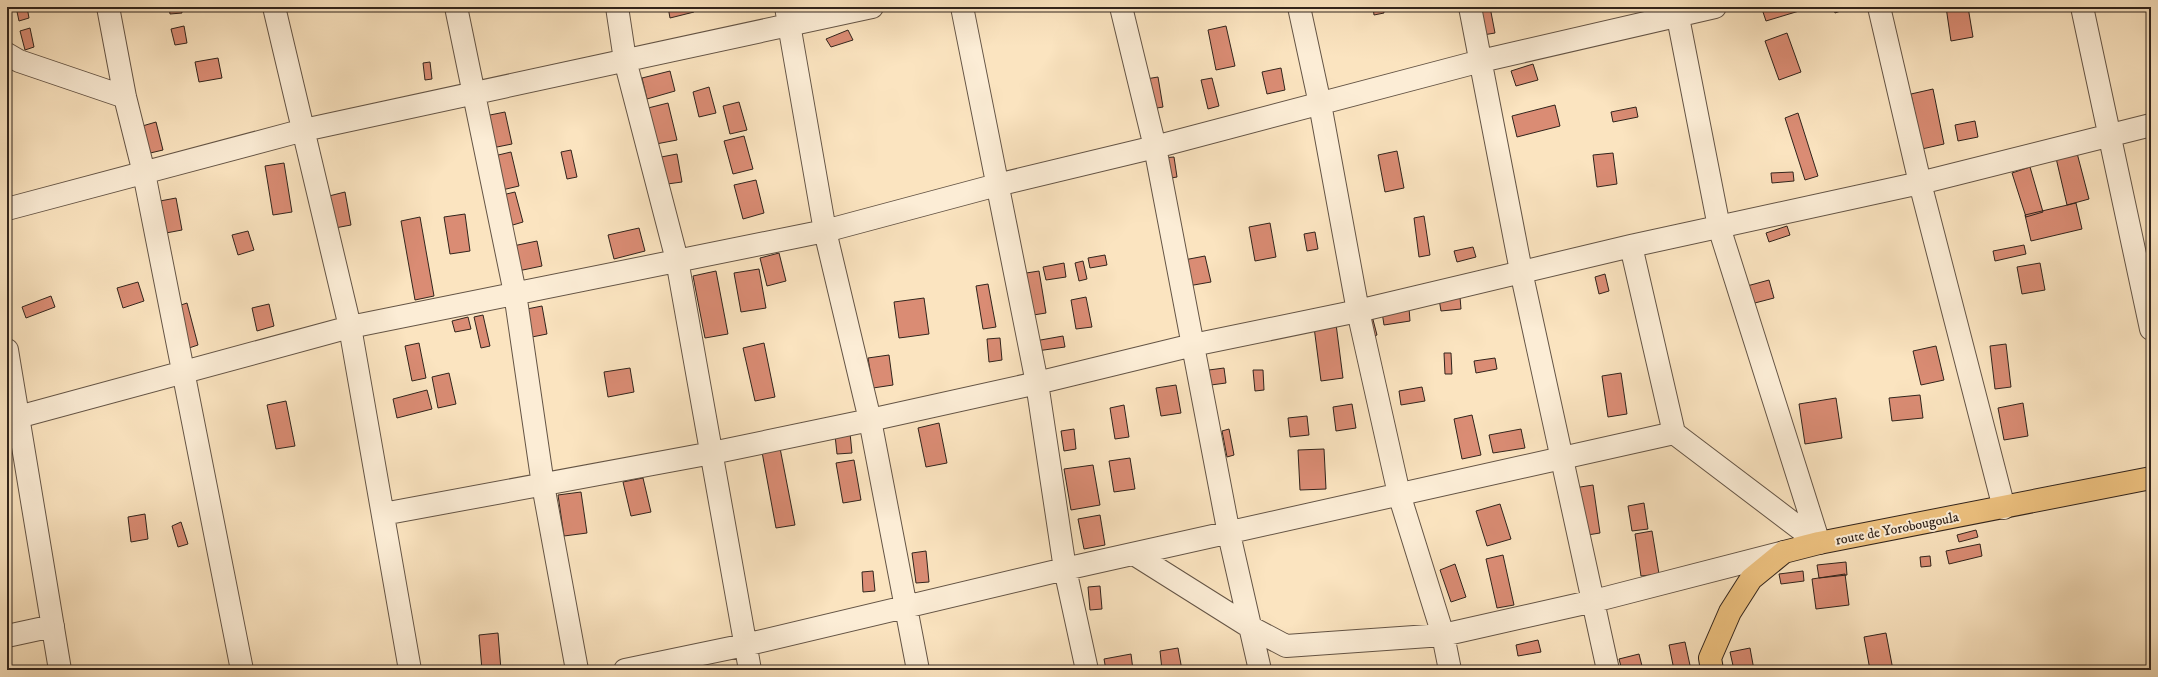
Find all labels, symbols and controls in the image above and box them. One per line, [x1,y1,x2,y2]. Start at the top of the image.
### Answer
street label: route de Yorobougoula [1834,508,1960,550]

